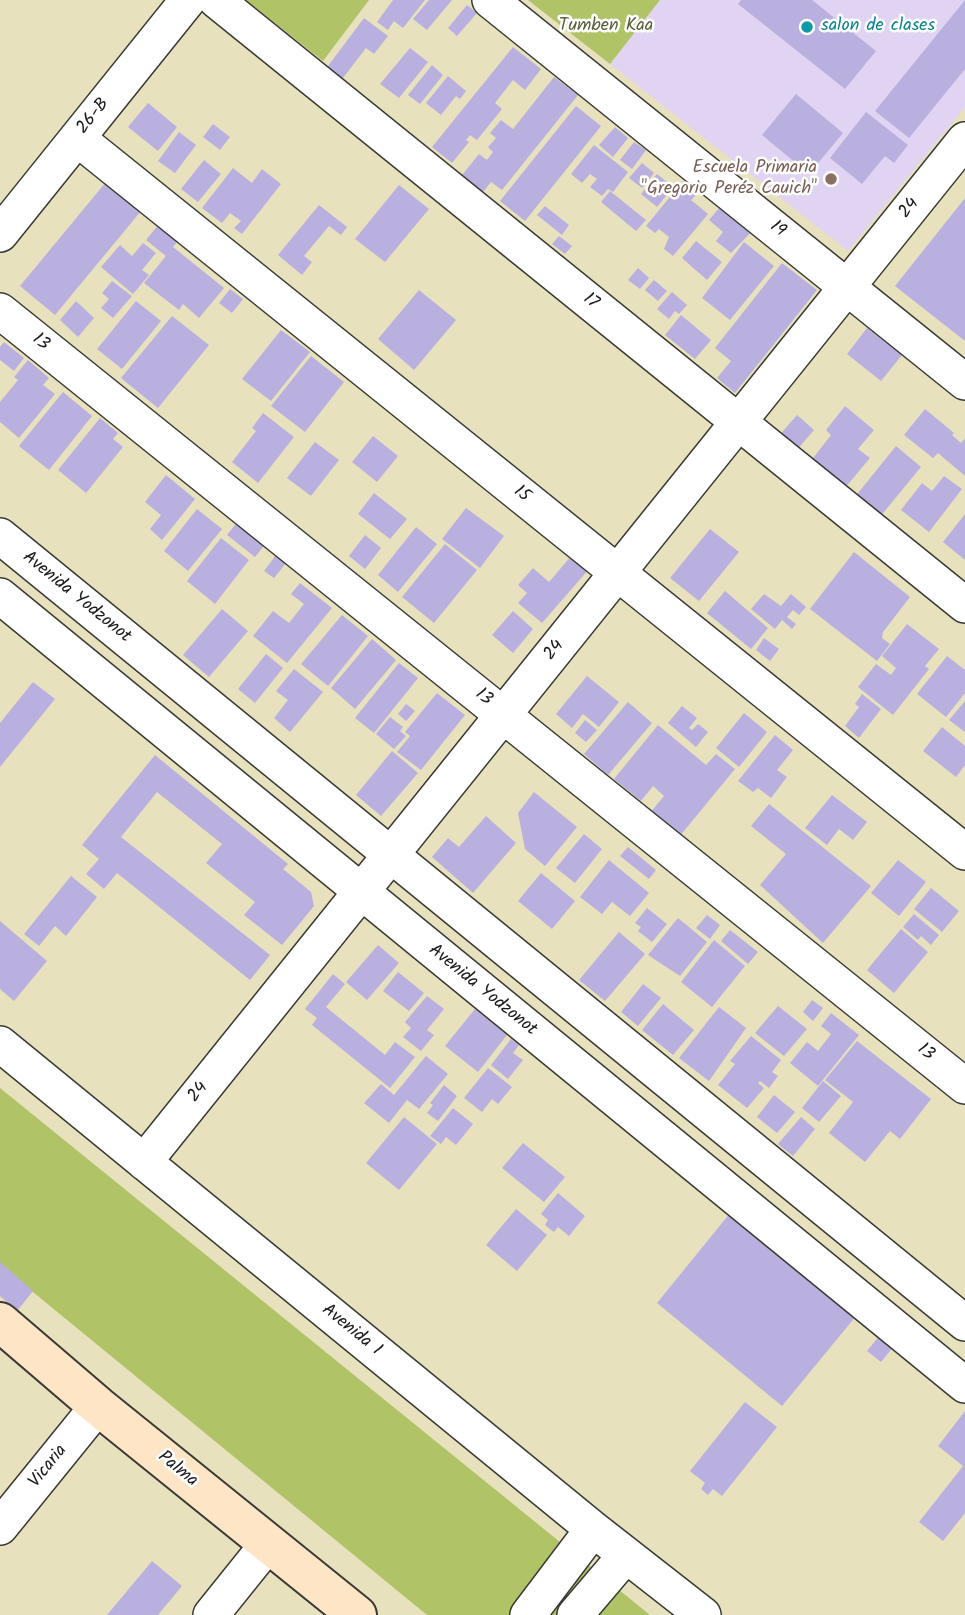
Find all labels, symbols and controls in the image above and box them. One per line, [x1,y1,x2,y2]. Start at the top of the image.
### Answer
park label: Tumben Kaa [559,16,653,38]
place label: salon de clases [821,16,935,38]
marker: salon de clases [799,19,815,35]
street label: 26-B [73,95,115,139]
place label: Escuela Primaria "Gregorio Peréz Cauich" [641,158,817,200]
marker: Escuela Primaria "Gregorio Peréz Cauich" [823,171,839,187]
street label: 24 [895,194,925,224]
street label: 19 [765,217,789,243]
street label: 17 [578,289,602,315]
street label: 13 [27,330,53,356]
street label: 15 [508,482,534,508]
street label: Avenida Yodzonot [17,548,135,648]
street label: 24 [540,636,570,666]
street label: 13 [470,685,496,711]
street label: Avenida Yodzonot [423,941,541,1041]
street label: 13 [912,1040,938,1066]
street label: 24 [184,1078,214,1108]
street label: Avenida 1 [317,1300,385,1362]
street label: Vicaria [25,1441,73,1493]
street label: Palma [153,1447,201,1493]

